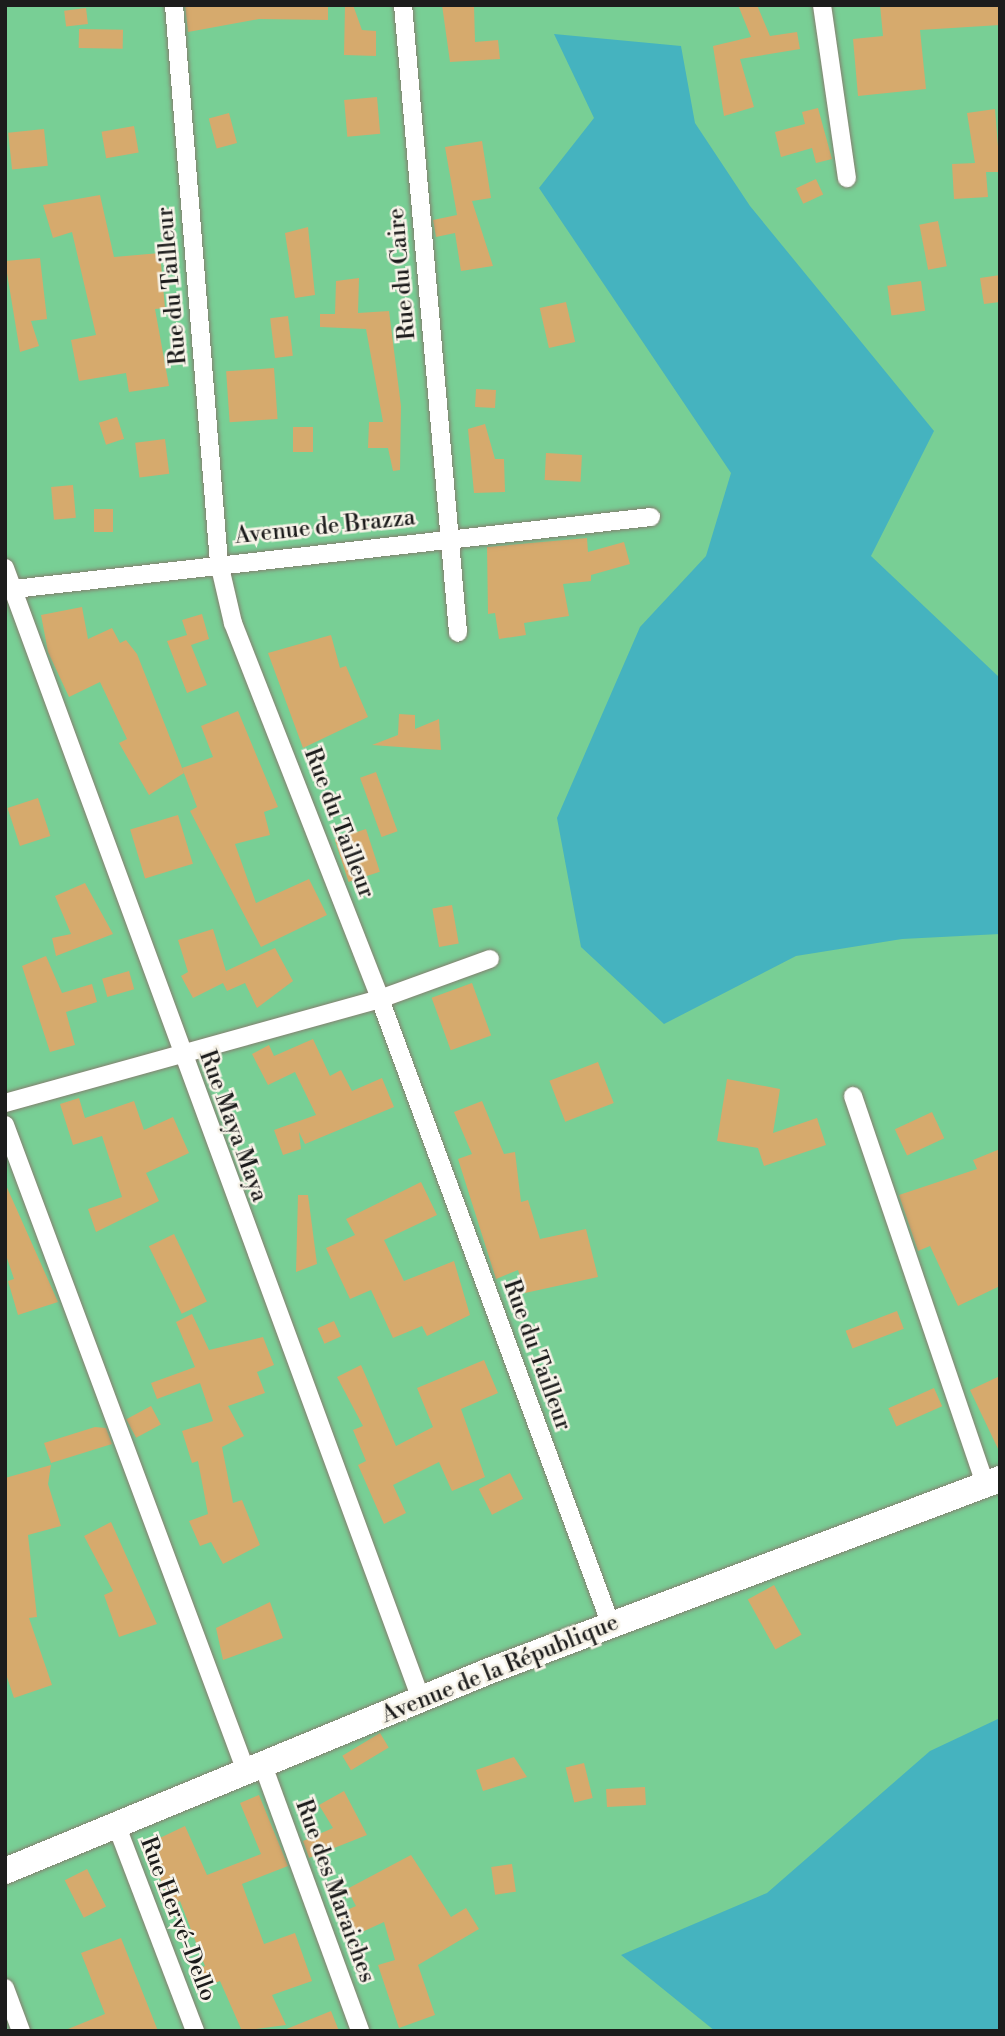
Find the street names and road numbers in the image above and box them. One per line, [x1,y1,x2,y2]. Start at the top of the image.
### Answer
street label: Rue du Tailleur [151,206,193,366]
street label: Rue du Caire [382,207,422,341]
street label: Avenue de Brazza [233,504,417,550]
street label: Rue du Tailleur [298,744,380,902]
street label: Rue Maya Maya [193,1047,273,1205]
street label: Rue du Tailleur [497,1276,577,1434]
street label: Avenue de la République [377,1609,623,1729]
street label: Rue des Maraiches [289,1796,381,1986]
street label: Rue Hervé-Dello [134,1833,222,2005]

